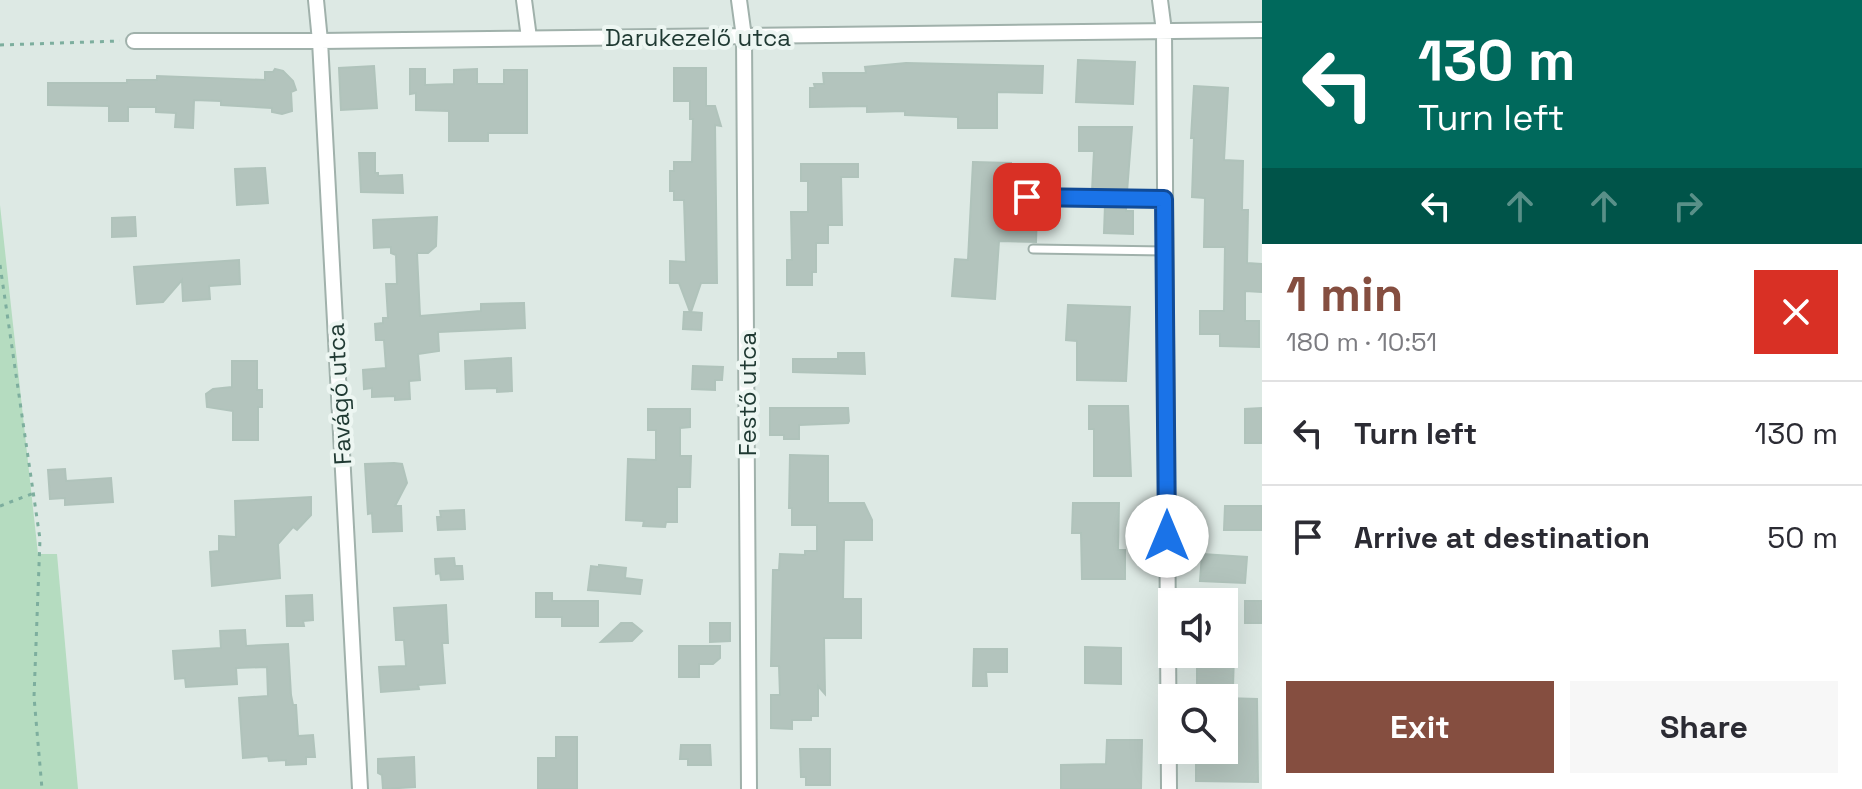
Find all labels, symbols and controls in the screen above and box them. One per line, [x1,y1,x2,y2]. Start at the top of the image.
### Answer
street label: Darukezelő utca [605,22,791,53]
text: 130 m [1418,25,1576,96]
icon: left [1286,32,1390,136]
text: Turn left [1418,95,1565,141]
pin [993,163,1061,231]
icon: arrive [1005,175,1049,219]
icon: left [1414,184,1458,228]
icon: ahead [1498,184,1542,228]
icon: ahead [1582,184,1626,228]
icon: right [1666,184,1710,228]
text: 1 min [1286,264,1403,325]
button: close [1754,270,1838,354]
street label: Favágó utca [320,322,358,466]
text: 180 m · 10:51 [1286,325,1437,359]
street label: Festő utca [732,332,763,456]
icon: left [1286,411,1330,455]
text: Turn left [1354,414,1477,453]
text: 130 m [1755,414,1838,453]
position arrow [1125,494,1209,578]
icon: arrive [1286,515,1330,559]
text: Arrive at destination [1354,518,1650,557]
text: 50 m [1767,518,1838,557]
map controls [1158,588,1238,764]
button: sound [1158,588,1238,668]
button: Exit [1286,681,1554,773]
button: Share [1570,681,1838,773]
button: search [1158,684,1238,764]

